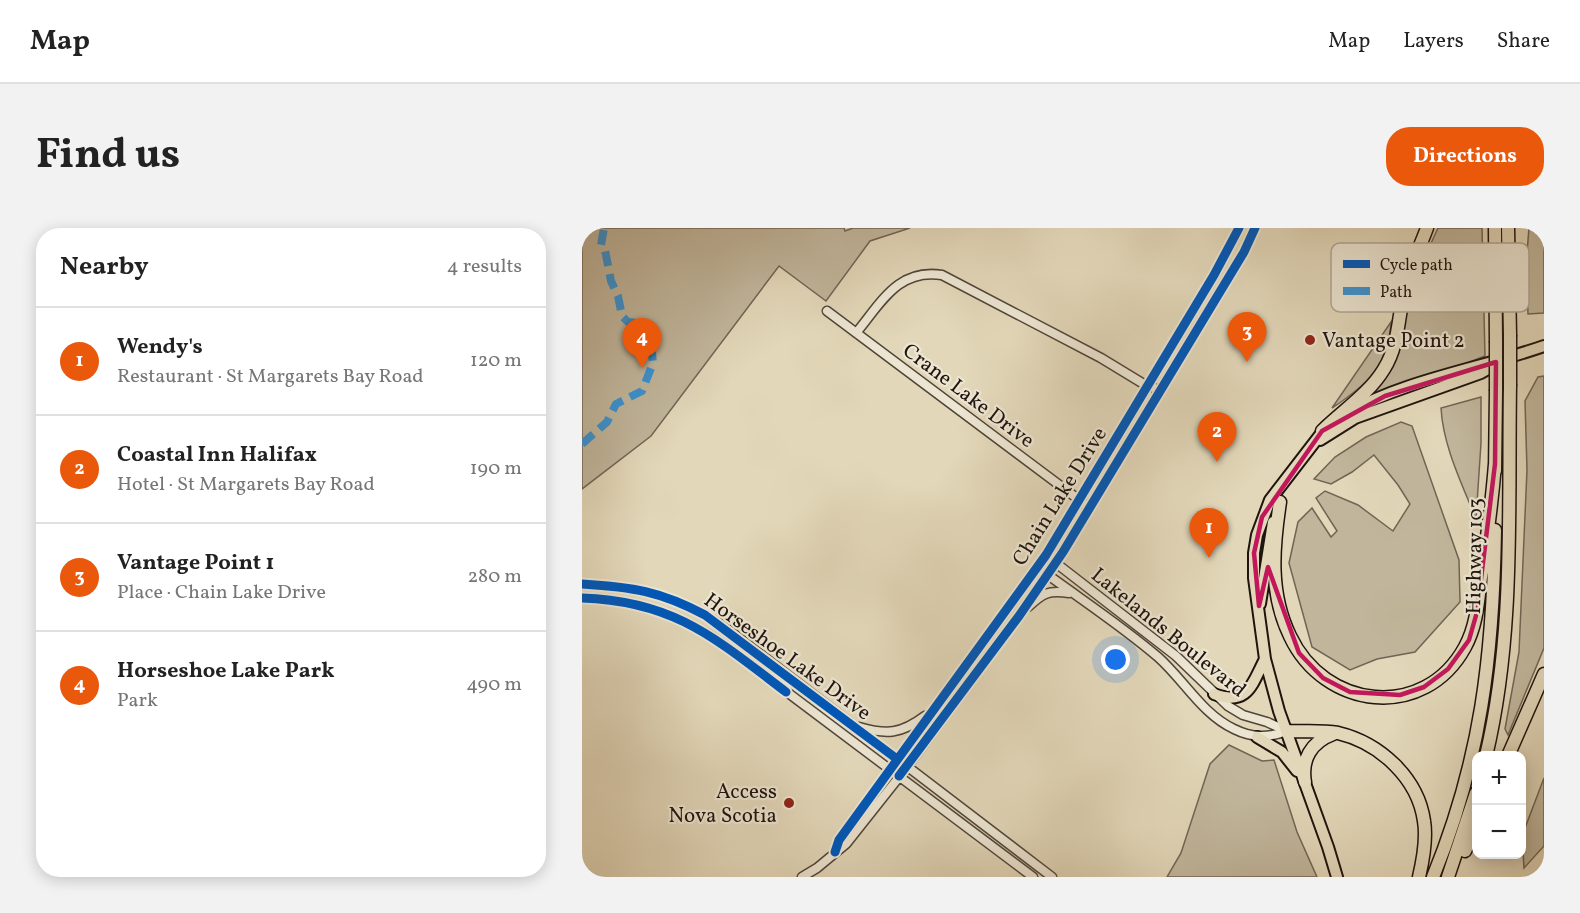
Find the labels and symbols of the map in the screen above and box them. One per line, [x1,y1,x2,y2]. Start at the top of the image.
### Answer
legend [1331,243,1529,312]
text: Cycle path [1380,255,1453,277]
text: Path [1380,282,1412,304]
pin: 3 [1228,312,1266,362]
pin: 4 [622,318,662,368]
place label: Vantage Point 2 [1322,327,1465,356]
marker: Vantage Point 2 [1303,333,1317,347]
street label: Crane Lake Drive [896,337,1040,455]
pin: 2 [1198,412,1236,462]
street label: Chain Lake Drive [1006,422,1115,572]
street label: Highway 103 [1460,498,1491,615]
pin: 1 [1190,508,1228,558]
street label: Lakelands Boulevard [1084,562,1252,705]
street label: Horseshoe Lake Drive [698,587,877,728]
your location [1101,645,1130,674]
place label: Access Nova Scotia [668,778,777,831]
marker: Access Nova Scotia [782,796,796,810]

